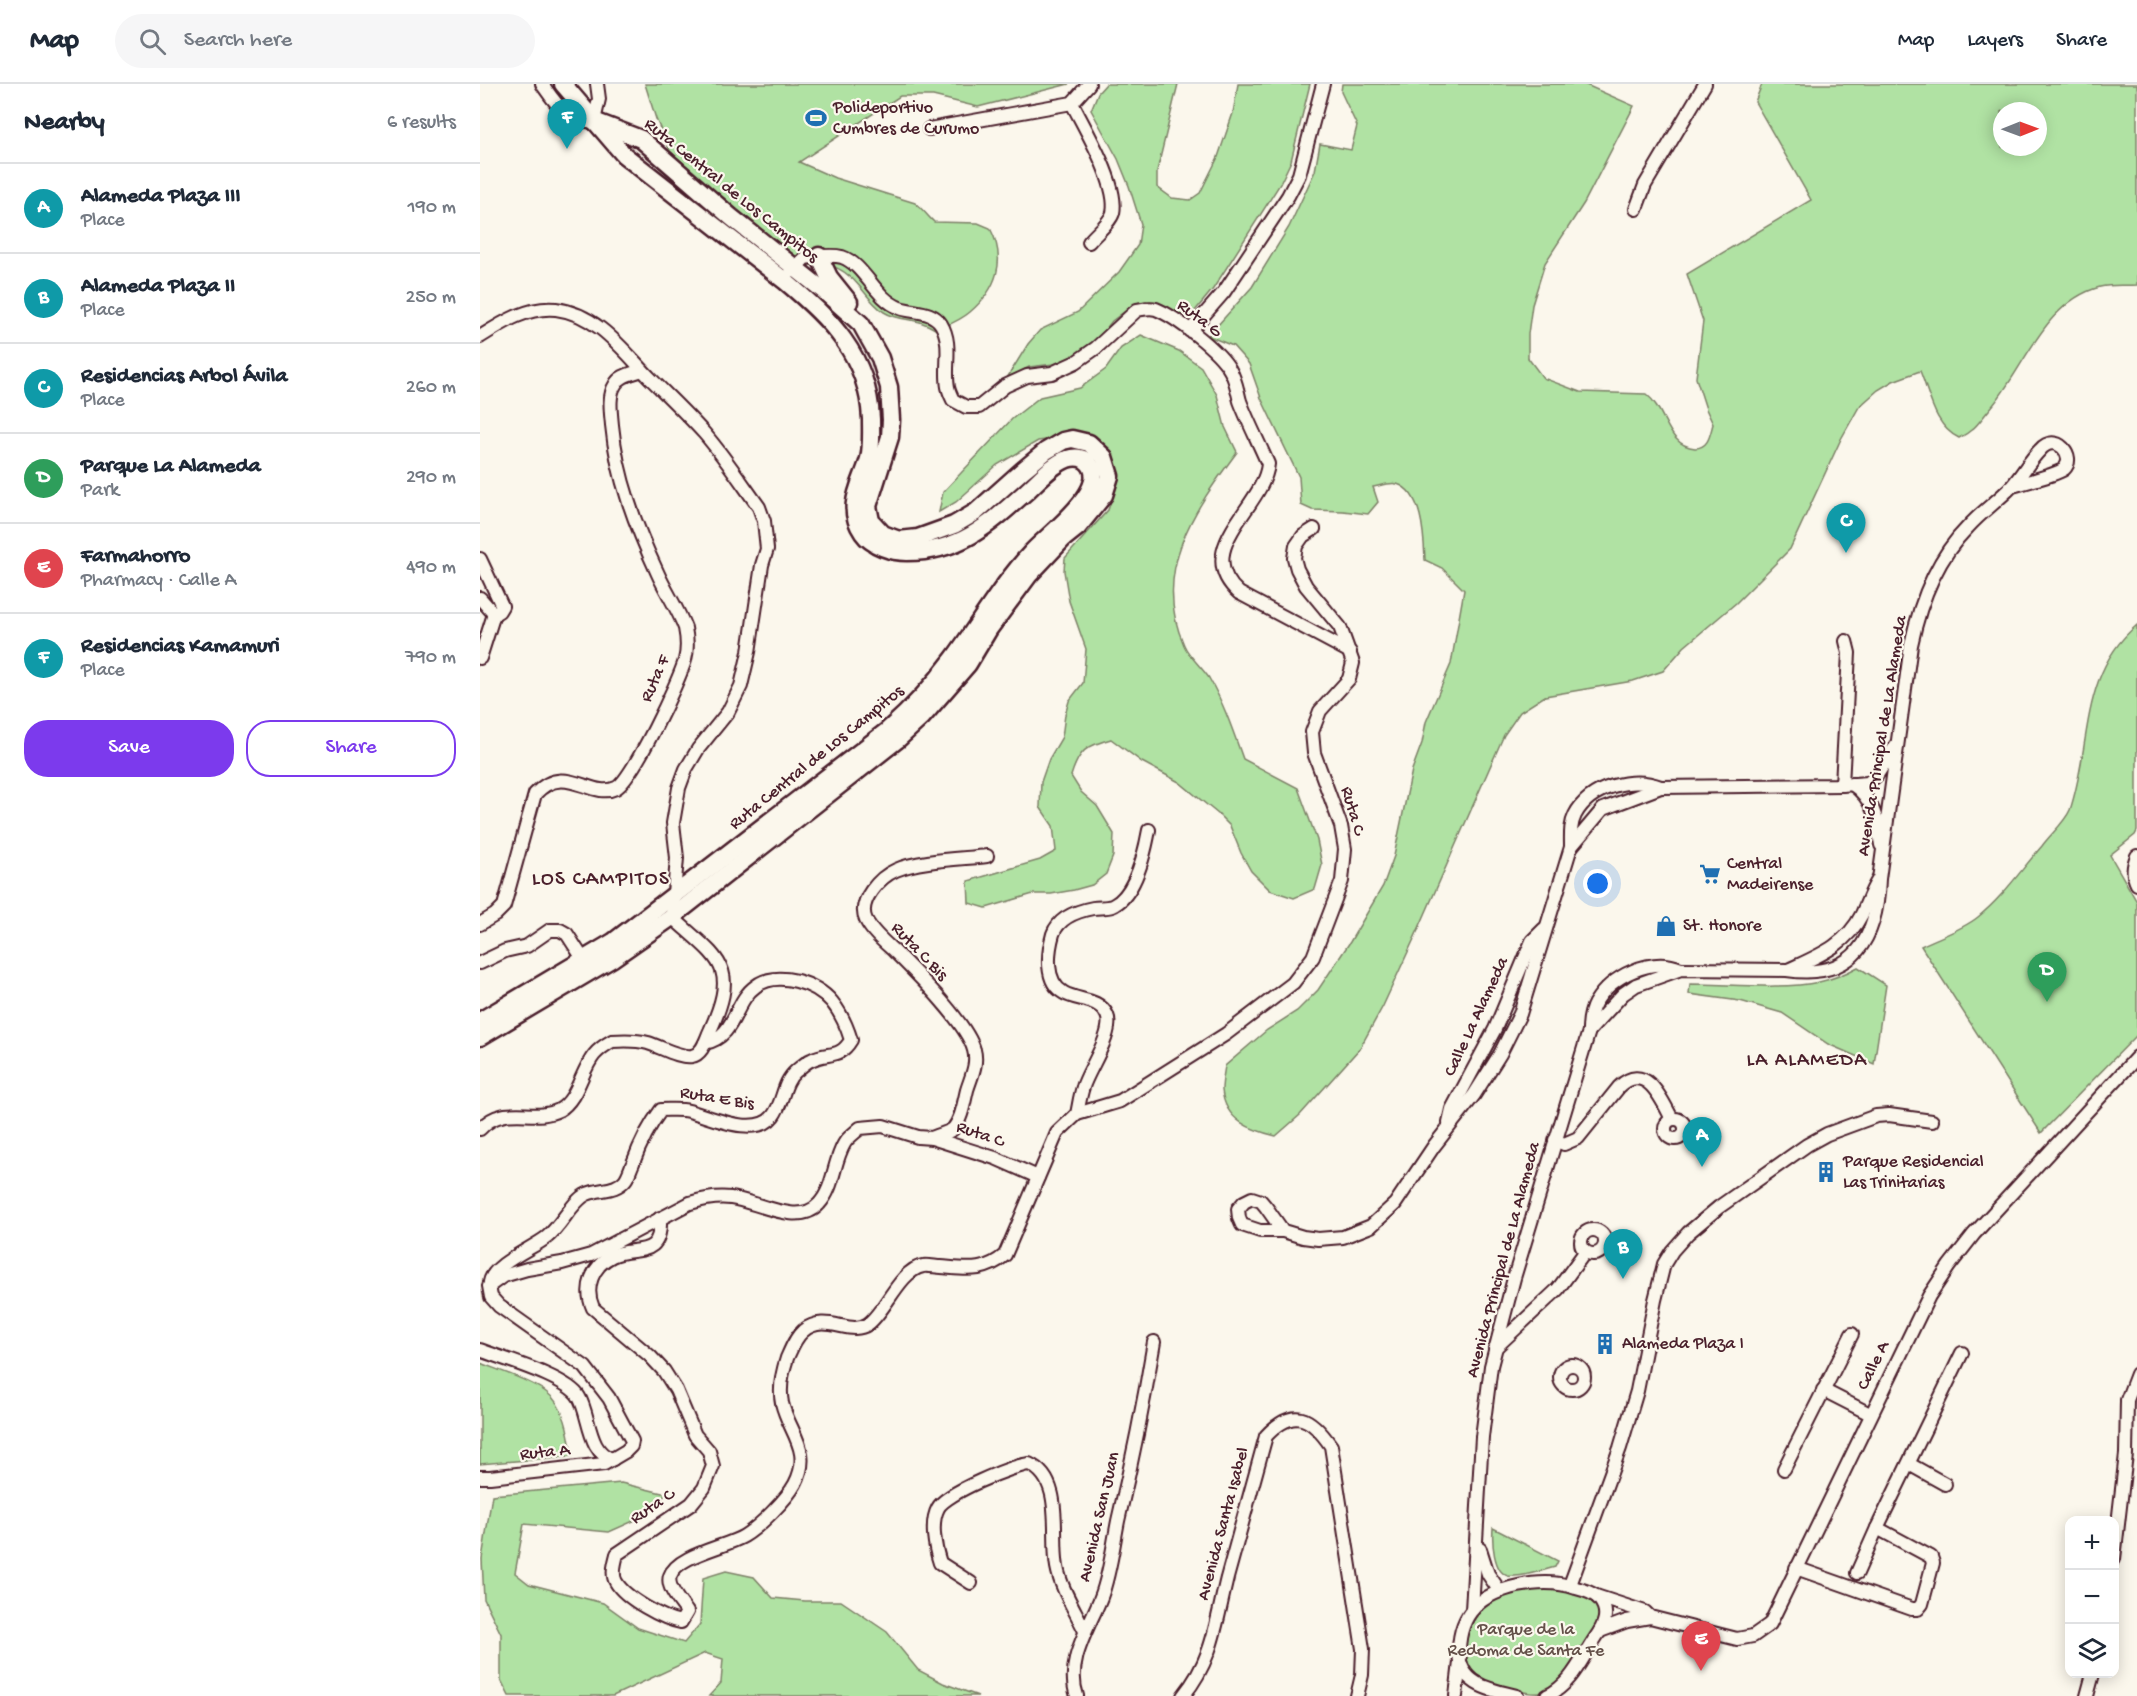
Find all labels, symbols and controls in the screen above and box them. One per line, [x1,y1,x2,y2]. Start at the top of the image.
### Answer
search box [115,14,535,68]
text: Map [30,25,79,58]
icon: search [136,25,169,58]
text: Search here [184,28,292,54]
text: Map [1898,29,1934,54]
text: Layers [1967,29,2023,54]
text: Share [2056,29,2107,54]
place label: Polideportivo Cumbres de Curumo [832,98,979,140]
pin: F [548,100,586,149]
north arrow [1993,102,2047,156]
sports icon: Polideportivo Cumbres de Curumo [804,106,828,130]
text: Nearby [24,108,105,139]
text: 6 results [387,112,456,135]
street label: Ruta Central de Los Campitos [639,114,824,269]
text: Alameda Plaza III [81,184,241,210]
text: A [38,197,49,220]
text: 190 m [408,197,456,220]
text: Place [81,210,125,233]
text: Alameda Plaza II [81,274,235,300]
text: B [38,287,49,310]
text: 250 m [405,287,456,310]
street label: Ruta G [1172,295,1226,343]
text: Place [81,300,125,323]
text: Residencias Arbol Ávila [81,364,288,390]
text: C [38,377,49,400]
text: 260 m [406,377,456,400]
text: Place [81,390,125,413]
text: Parque La Alameda [81,454,261,480]
text: D [37,467,50,490]
text: 290 m [406,467,456,490]
text: Park [81,480,119,503]
pin: C [1826,504,1866,553]
text: Farmahorro [81,544,190,570]
text: E [37,557,50,580]
text: 490 m [406,557,456,580]
text: Pharmacy · Calle A [81,570,236,593]
street label: Avenida Principal de La Alameda [1854,613,1913,858]
text: Residencias Kamamuri [81,634,280,660]
text: F [38,647,49,670]
text: 790 m [405,647,456,670]
street label: Ruta F [637,652,676,706]
text: Place [81,660,125,683]
street label: Ruta Central de Los Campitos [725,680,910,835]
button: Save [24,720,234,777]
button: Share [246,720,456,777]
street label: Ruta C [1335,784,1369,839]
place label: Central Madeirense [1727,854,1814,896]
supermarket icon: Central Madeirense [1698,862,1722,886]
district label: LOS CAMPITOS [532,868,670,893]
your location [1583,869,1612,898]
shop icon: St. Honore [1654,914,1678,938]
place label: St. Honore [1683,916,1762,937]
street label: Ruta C Bis [886,918,953,987]
pin: D [2028,952,2066,1002]
street label: Calle La Alameda [1440,953,1514,1080]
district label: LA ALAMEDA [1747,1050,1867,1073]
street label: Ruta E Bis [678,1083,757,1115]
street label: Ruta C [953,1117,1008,1153]
pin: A [1682,1118,1722,1167]
street label: Avenida Principal de La Alameda [1462,1139,1546,1380]
place label: Parque Residencial Las Trinitarias [1842,1152,1984,1194]
building icon: Parque Residencial Las Trinitarias [1814,1160,1838,1184]
pin: B [1604,1230,1642,1279]
building icon: Alameda Plaza I [1593,1332,1617,1356]
place label: Alameda Plaza I [1622,1334,1744,1355]
street label: Calle A [1853,1337,1895,1394]
street label: Ruta A [519,1440,572,1466]
street label: Avenida Santa Isabel [1194,1445,1255,1603]
street label: Avenida San Juan [1075,1450,1125,1584]
street label: Ruta C [627,1484,680,1529]
map controls [2065,1516,2119,1678]
button: + [2065,1516,2119,1570]
button: − [2065,1570,2119,1624]
park label: Parque de la Redoma de Santa Fe [1448,1620,1605,1662]
pin: E [1682,1622,1720,1671]
button: layers [2065,1624,2119,1678]

